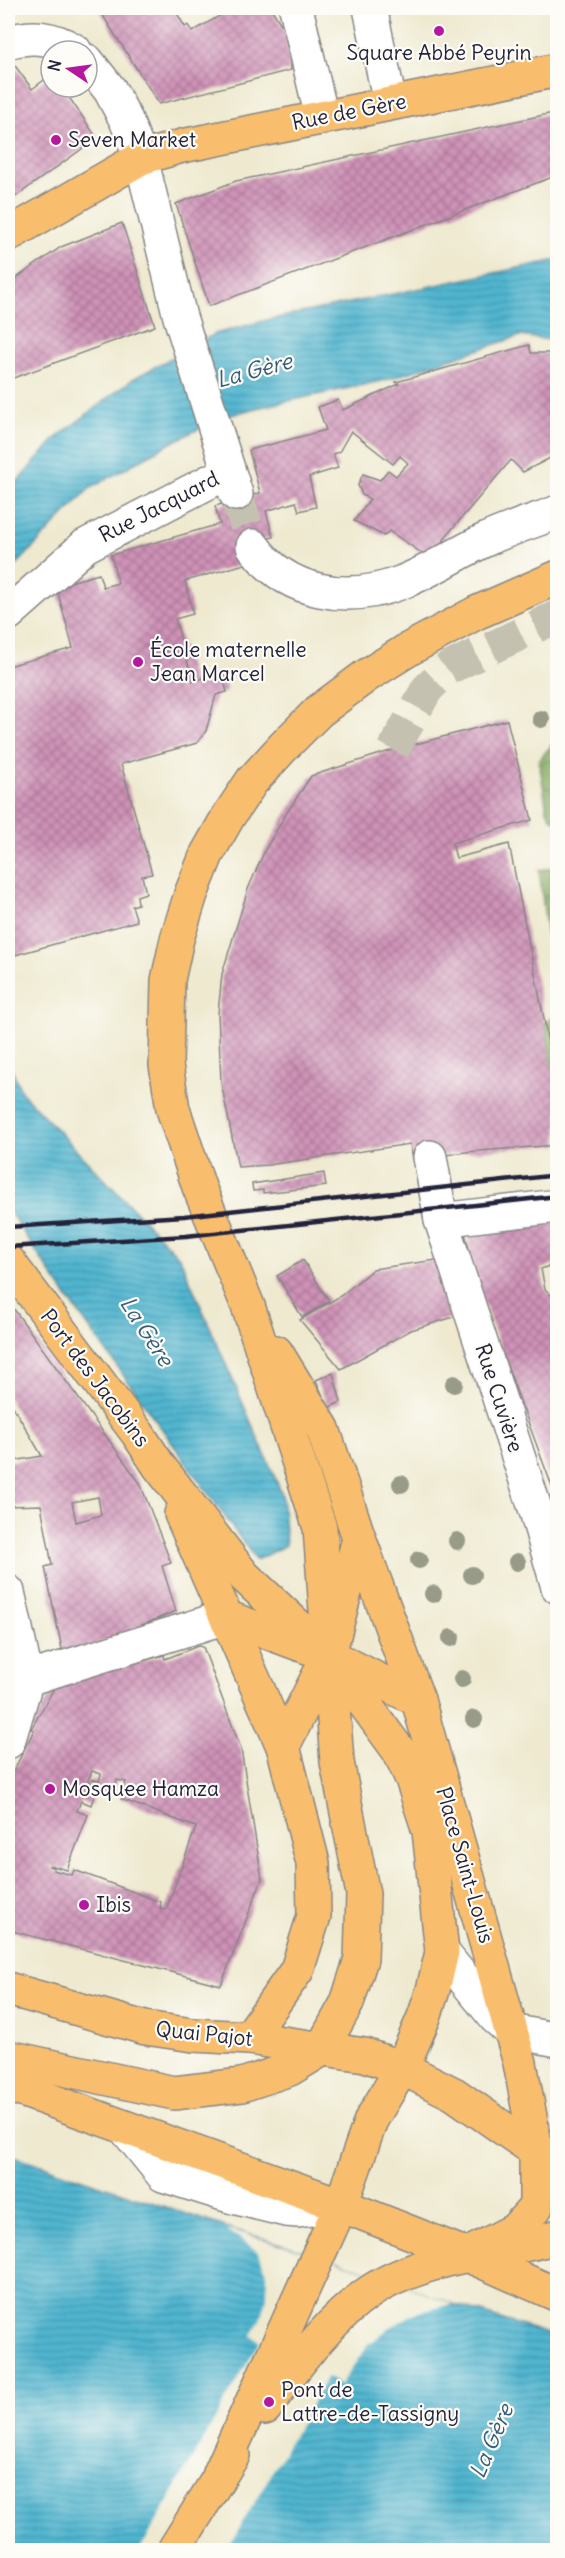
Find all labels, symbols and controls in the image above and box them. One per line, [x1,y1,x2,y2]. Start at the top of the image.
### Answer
marker: Square Abbé Peyrin [432,24,446,38]
north arrow [39,39,99,99]
place label: Square Abbé Peyrin [346,39,532,66]
text: N [43,58,65,73]
street label: Rue de Gère [289,87,408,136]
place label: Seven Market [68,126,196,153]
marker: Seven Market [49,133,63,147]
water label: La Gère [213,346,297,394]
street label: Rue Jacquard [94,465,223,548]
place label: École maternelle Jean Marcel [150,636,307,687]
marker: École maternelle Jean Marcel [131,655,145,669]
water label: La Gère [114,1291,181,1373]
street label: Port des Jacobins [35,1303,156,1452]
street label: Rue Cuvière [469,1340,530,1456]
place label: Mosquee Hamza [62,1775,219,1802]
marker: Mosquee Hamza [43,1782,57,1796]
street label: Place Saint-Louis [430,1784,501,1946]
place label: Ibis [96,1891,131,1918]
marker: Ibis [77,1898,91,1912]
street label: Quai Pajot [154,2015,254,2052]
place label: Pont de Lattre-de-Tassigny [281,2376,459,2427]
marker: Pont de Lattre-de-Tassigny [262,2395,276,2409]
water label: La Gère [463,2398,520,2482]

